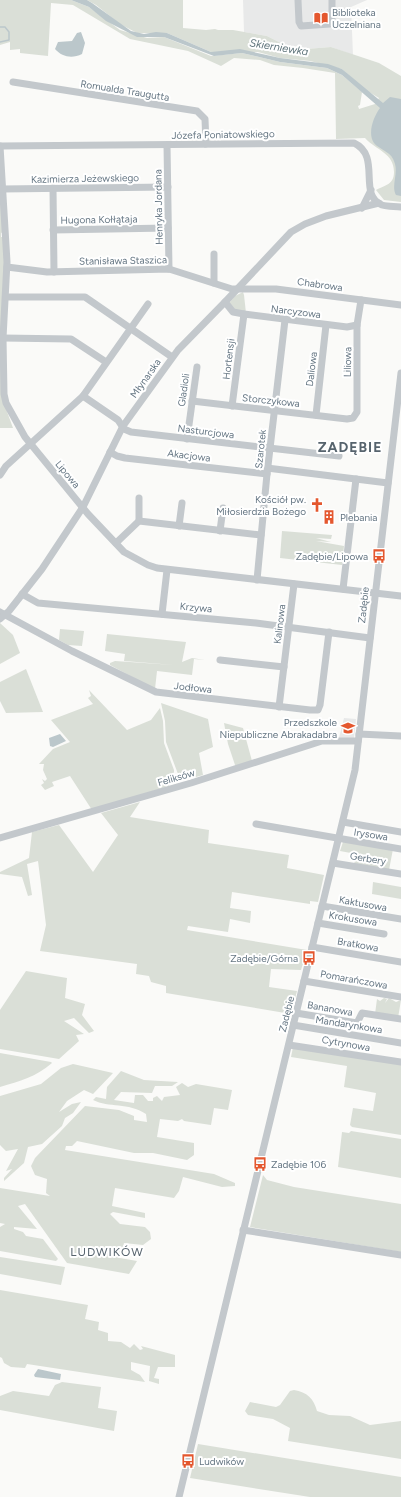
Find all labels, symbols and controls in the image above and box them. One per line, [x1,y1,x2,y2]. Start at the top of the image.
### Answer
place label: Biblioteka Uczelniana [332,6,381,31]
library icon: Biblioteka Uczelniana [313,10,329,26]
water label: Skierniewka [249,36,310,59]
street label: Romualda Traugutta [79,77,170,104]
street label: Józefa Poniatowskiego [171,127,275,142]
street label: Henryka Jordana [151,169,166,245]
street label: Kazimierza Jeżewskiego [31,171,139,186]
street label: Hugona Kołłątaja [60,212,138,227]
street label: Stanisława Staszica [79,253,167,268]
street label: Chabrowa [296,275,343,294]
street label: Narcyzowa [270,302,322,321]
street label: Hortensji [220,338,237,380]
street label: Liliowa [341,347,354,377]
street label: Daliowa [303,351,320,387]
street label: Młynarska [127,356,164,400]
street label: Gladioli [175,373,192,408]
street label: Storczykowa [241,391,300,410]
street label: Nasturcjowa [177,422,235,441]
street label: Szarotek [252,429,269,469]
district label: ZADĘBIE [318,439,382,456]
street label: Akacjowa [167,446,211,465]
street label: Lipowa [52,458,83,491]
place label: Kościół pw. Miłosierdzia Bożego [216,493,306,518]
church icon: Kościół pw. Miłosierdzia Bożego [309,497,325,513]
building icon: Plebania [321,509,337,525]
place label: Plebania [340,511,377,524]
bus stop icon: Zadębie/Lipowa [371,548,387,564]
place label: Zadębie/Lipowa [296,550,368,563]
street label: Zadębie [355,586,372,624]
street label: Krzywa [179,600,213,615]
street label: Kalinowa [271,604,288,645]
street label: Jodłowa [173,679,213,696]
place label: Przedszkole Niepubliczne Abrakadabra [220,716,338,741]
school or university icon: Przedszkole Niepubliczne Abrakadabra [340,720,356,736]
street label: Feliksów [156,766,197,789]
street label: Irysowa [353,825,389,844]
street label: Gerbery [349,849,388,868]
street label: Kaktusowa [338,893,388,914]
street label: Krokusowa [328,908,378,929]
street label: Bratkowa [336,934,380,955]
bus stop icon: Zadębie/Górna [301,950,317,966]
place label: Zadębie/Górna [230,952,298,965]
street label: Pomarańczowa [319,967,389,992]
street label: Zadębie [276,994,297,1033]
street label: Bananowa [306,998,354,1019]
street label: Mandarynkowa [315,1013,383,1036]
street label: Cytrynowa [321,1033,371,1054]
bus stop icon: Zadębie 106 [252,1156,268,1172]
place label: Zadębie 106 [271,1158,326,1171]
district label: LUDWIKÓW [70,1245,144,1259]
bus stop icon: Ludwików [180,1453,196,1469]
place label: Ludwików [199,1455,244,1468]

